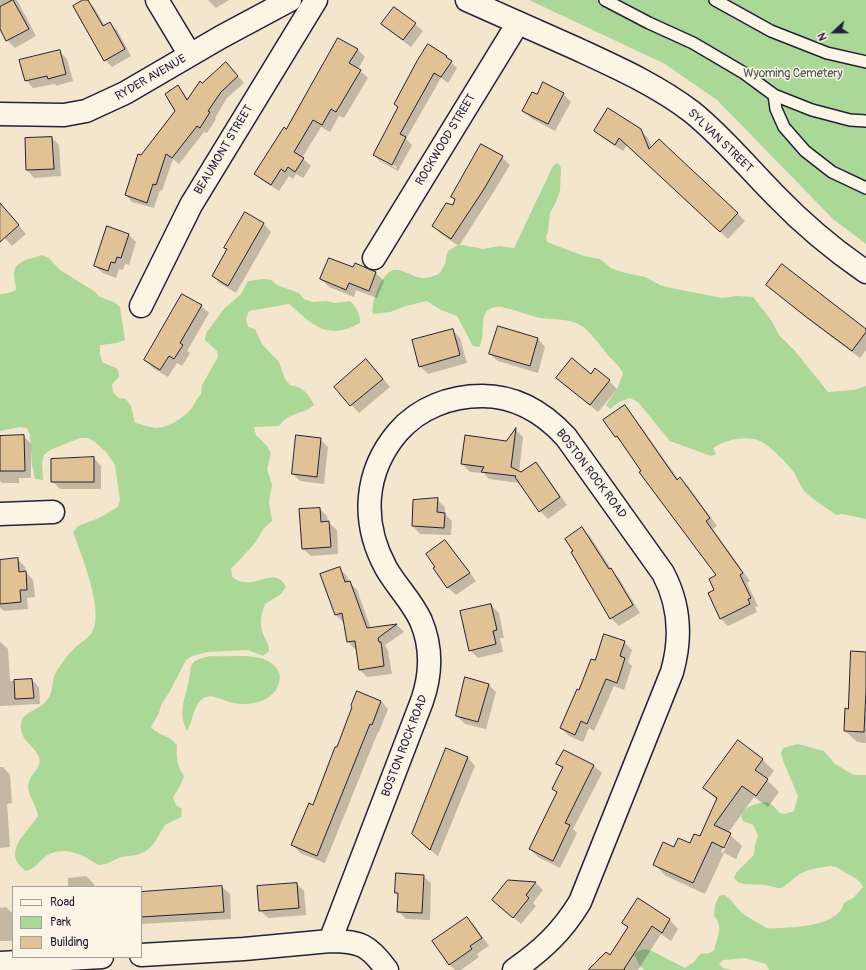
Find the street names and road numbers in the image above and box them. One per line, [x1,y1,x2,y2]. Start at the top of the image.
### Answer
street label: RYDER AVENUE [113,52,189,104]
street label: ROCKWOOD STREET [413,91,479,189]
street label: BEAUMONT STREET [192,103,256,197]
street label: SYLVAN STREET [684,106,756,176]
street label: BOSTON ROCK ROAD [553,427,629,521]
street label: BOSTON ROCK ROAD [379,693,431,799]

